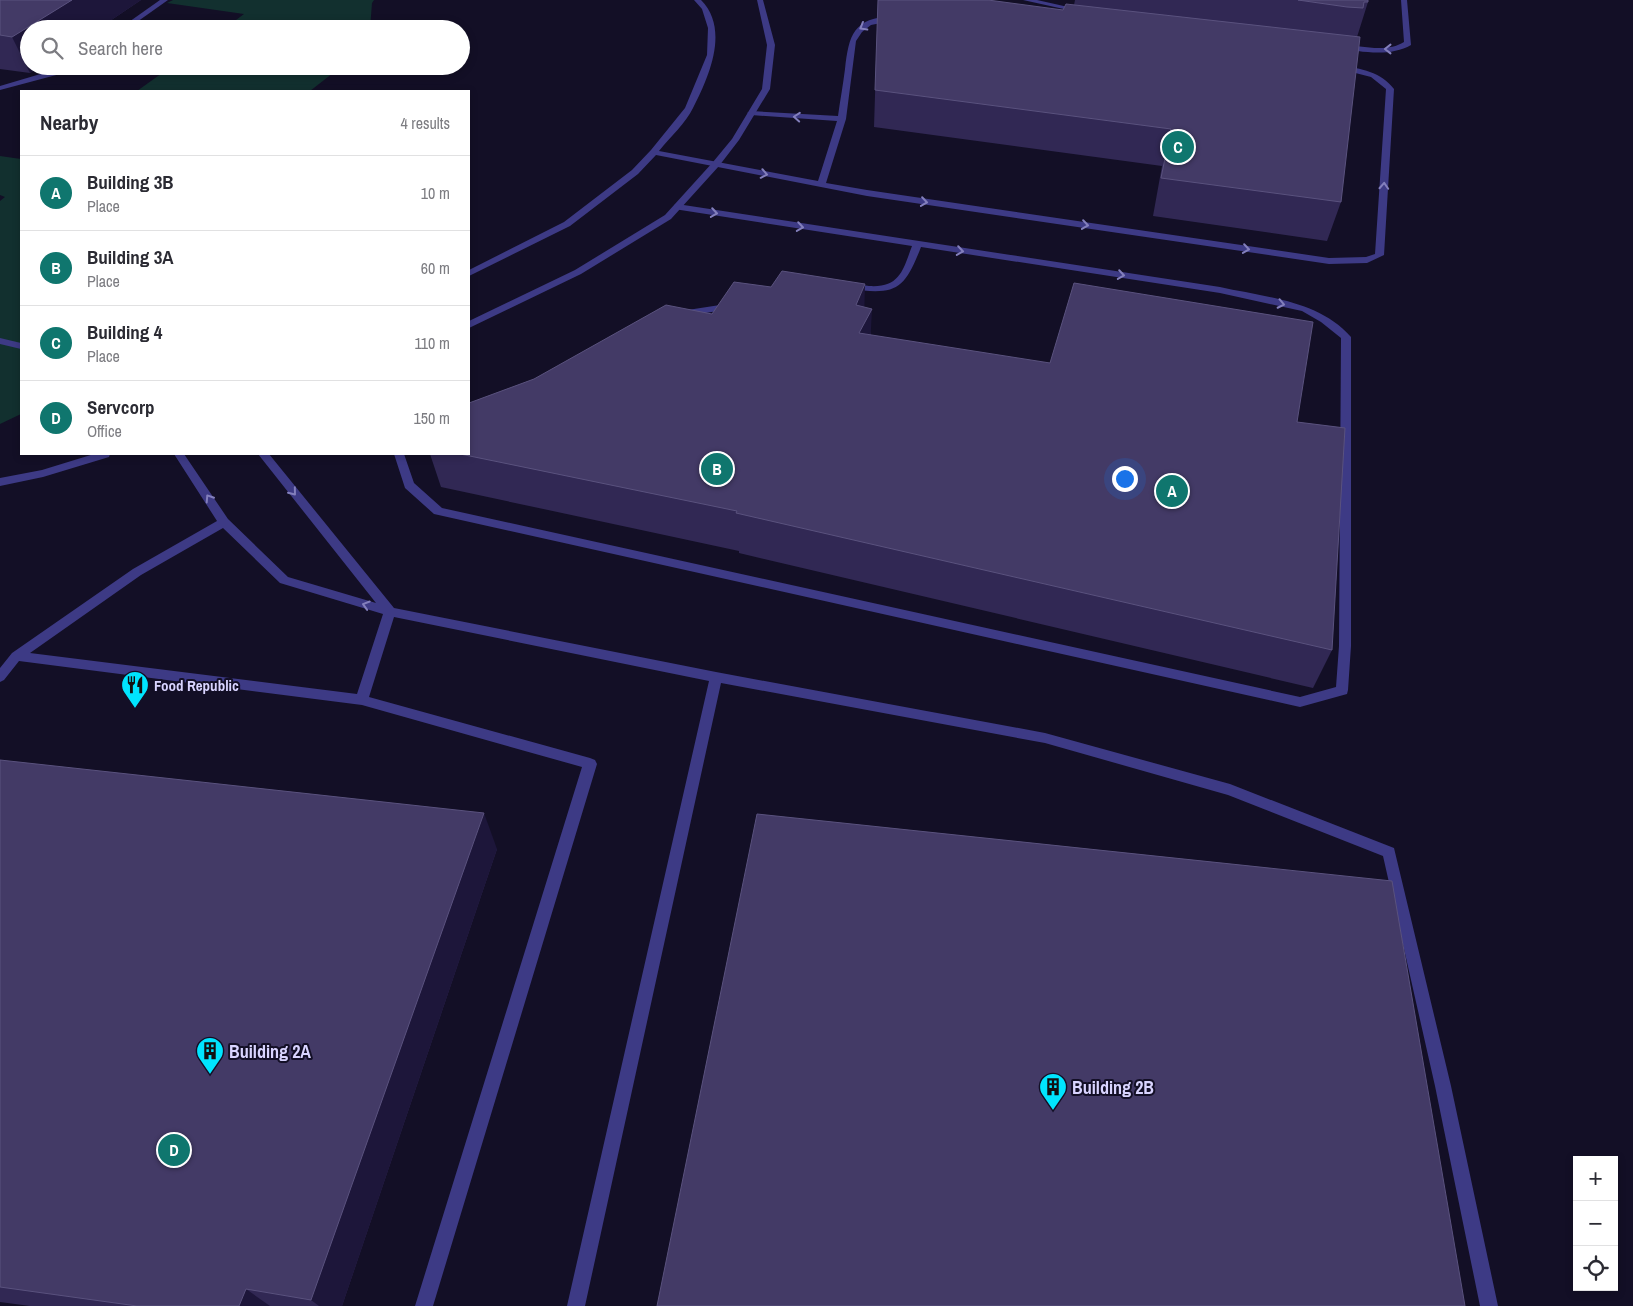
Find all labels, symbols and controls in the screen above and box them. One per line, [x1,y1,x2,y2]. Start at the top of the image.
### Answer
search box [20,20,470,75]
one-way arrow [860,21,869,31]
icon: search [38,34,66,62]
text: Search here [78,35,163,61]
one-way arrow [1383,44,1391,54]
text: Nearby [40,108,98,137]
one-way arrow [792,111,800,122]
text: 4 results [400,112,450,134]
pin: C [1162,128,1194,166]
one-way arrow [760,168,769,178]
text: Building 3B [87,169,174,195]
text: A [51,182,61,204]
text: 10 m [421,182,450,204]
one-way arrow [1378,182,1389,190]
text: Place [87,195,120,217]
one-way arrow [920,196,929,206]
one-way arrow [710,207,719,217]
one-way arrow [1081,220,1090,230]
one-way arrow [796,221,804,232]
one-way arrow [1242,243,1250,254]
text: Building 3A [87,244,174,270]
one-way arrow [957,245,965,256]
text: B [51,257,61,279]
text: 60 m [421,257,450,279]
text: Place [87,270,120,292]
one-way arrow [1117,270,1126,280]
one-way arrow [1277,298,1286,308]
text: Building 4 [87,319,162,345]
text: C [51,332,61,354]
text: 110 m [414,332,450,354]
text: Place [87,345,120,367]
text: Servcorp [87,394,155,420]
text: D [51,407,61,429]
text: 150 m [414,407,450,429]
text: Office [87,420,122,442]
pin: B [701,450,733,488]
your location [1112,466,1138,492]
pin: A [1156,472,1188,510]
one-way arrow [288,486,296,495]
one-way arrow [206,495,215,504]
one-way arrow [363,601,371,611]
restaurant icon: Food Republic [120,670,150,709]
place label: Food Republic [154,675,239,696]
building icon: Building 2A [195,1036,225,1075]
place label: Building 2A [229,1039,311,1064]
building icon: Building 2B [1038,1072,1068,1111]
place label: Building 2B [1072,1075,1154,1100]
pin: D [158,1131,190,1169]
map controls [1573,1156,1618,1291]
button: + [1573,1156,1618,1201]
button: − [1573,1201,1618,1246]
button: locate [1573,1246,1618,1291]

